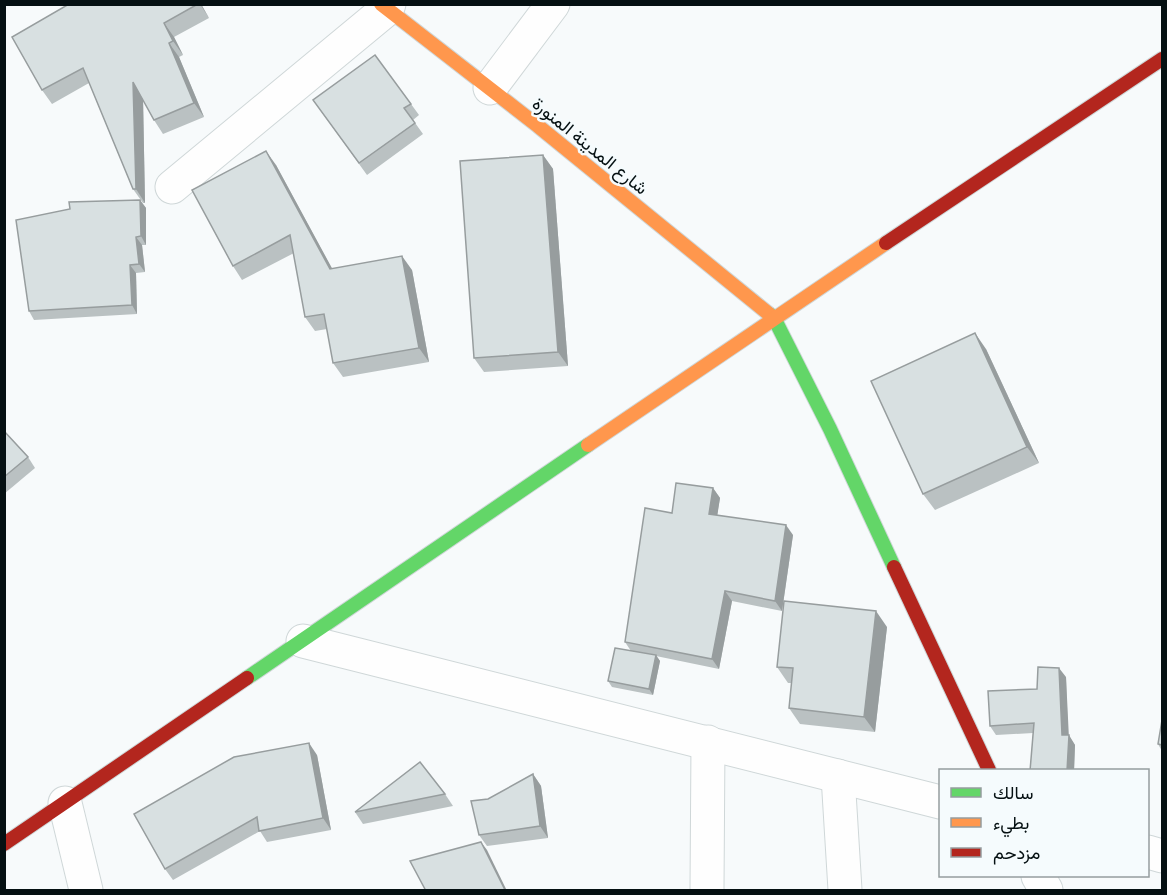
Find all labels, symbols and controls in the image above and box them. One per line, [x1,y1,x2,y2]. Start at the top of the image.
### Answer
street label: شارع المدينة المنورة [527,93,652,200]
legend [939,769,1149,877]
text: سالك [993,782,1033,804]
text: بطيء [993,812,1029,838]
text: مزدحم [993,842,1040,865]

